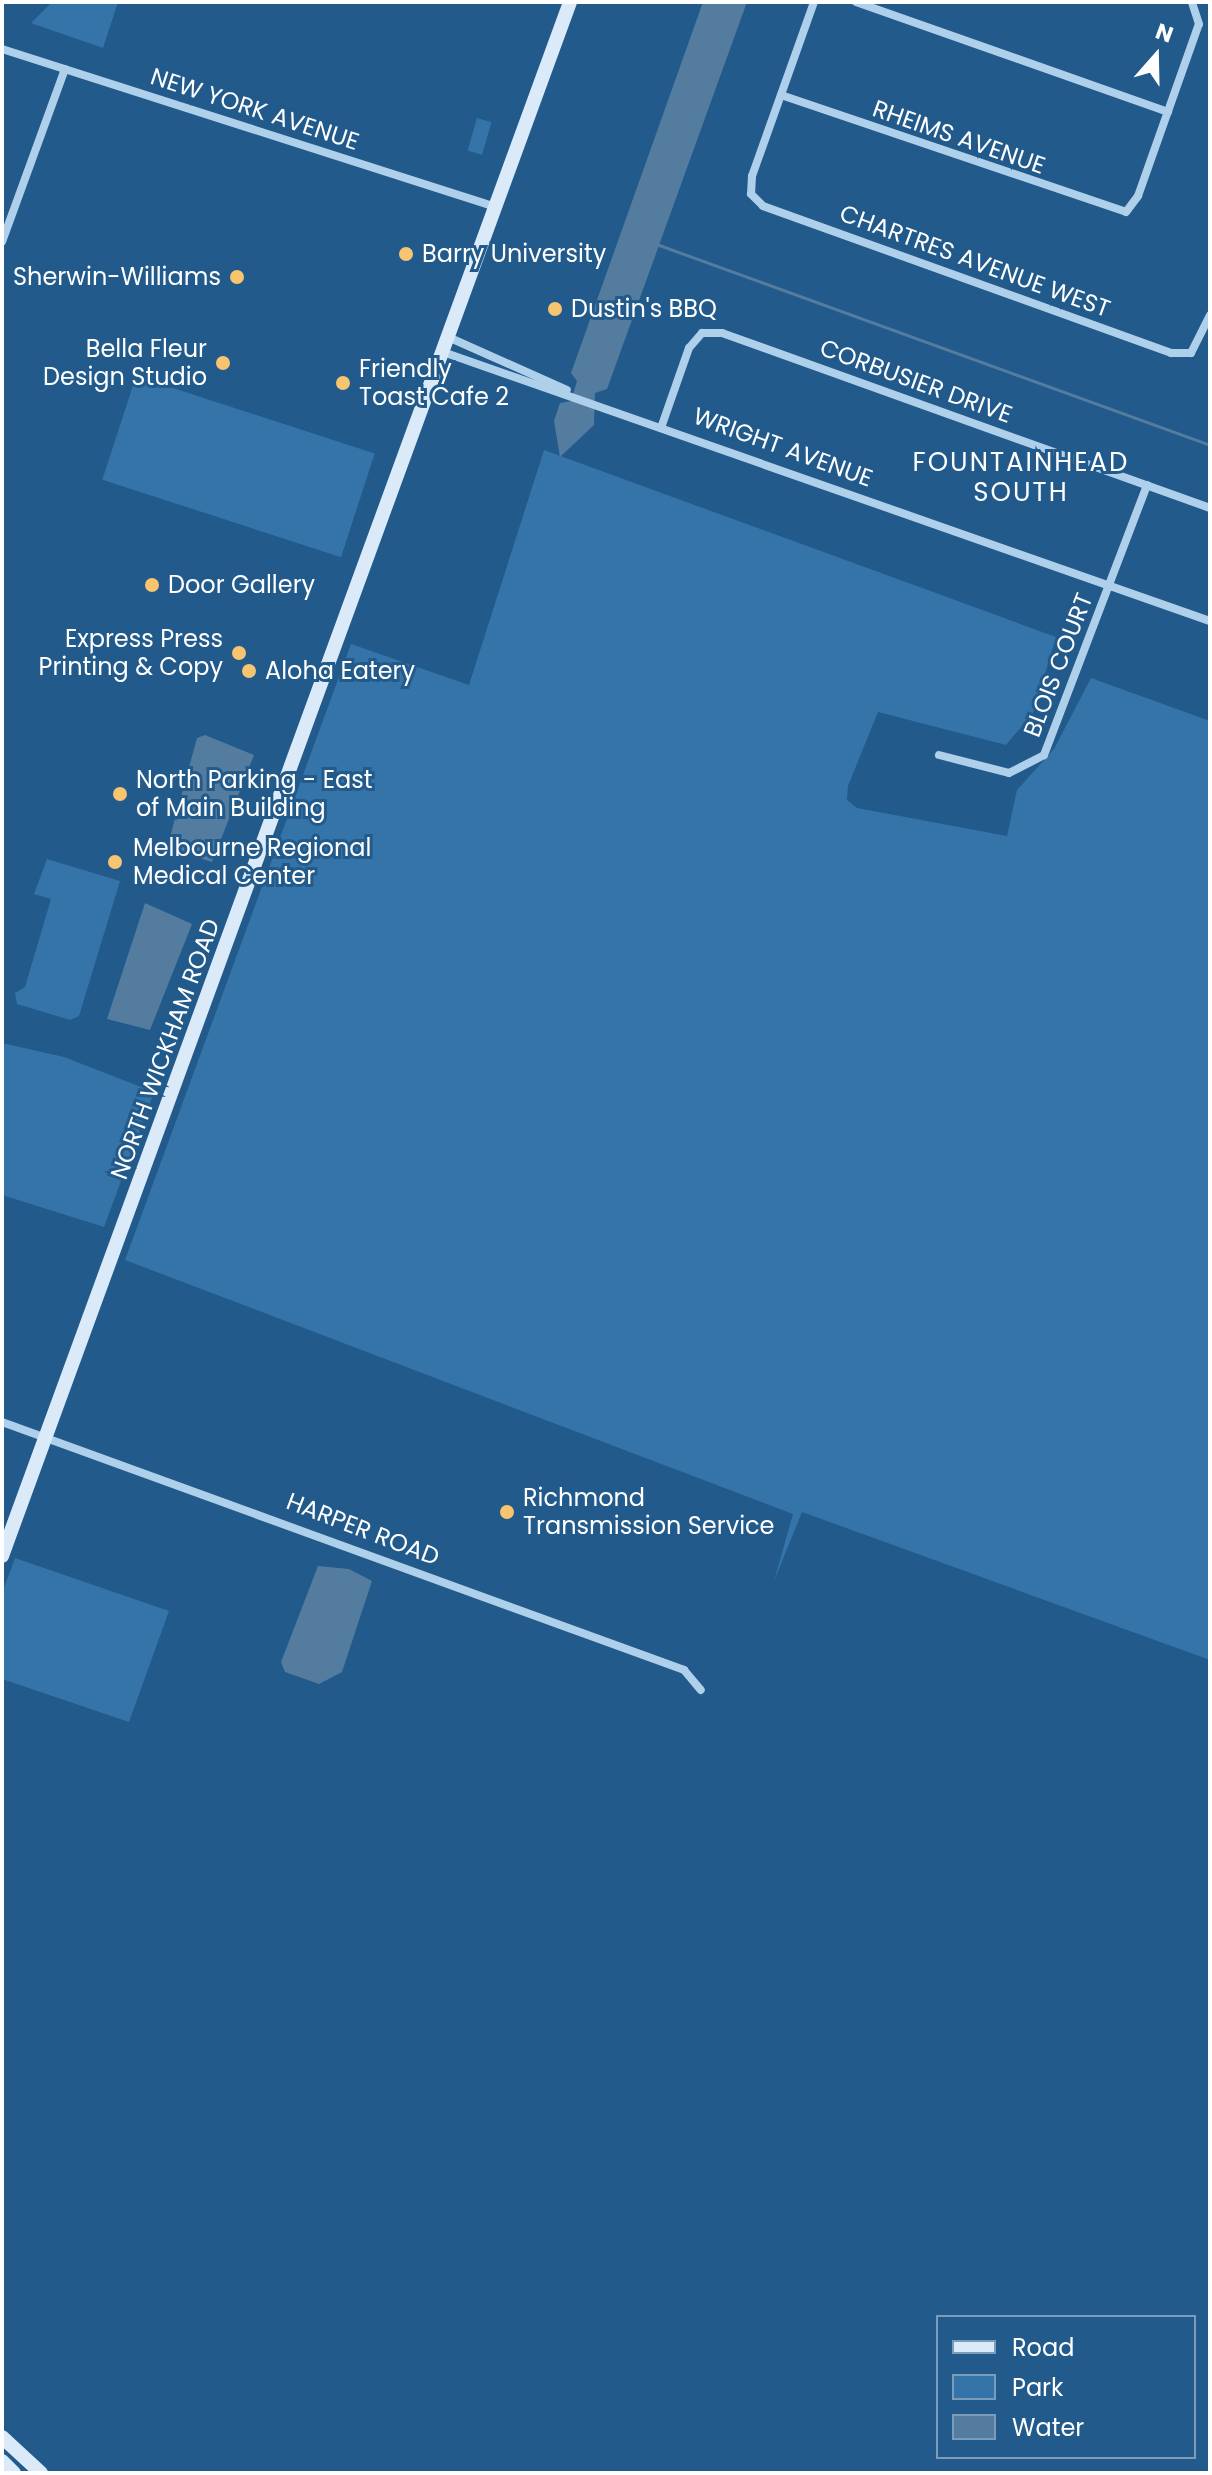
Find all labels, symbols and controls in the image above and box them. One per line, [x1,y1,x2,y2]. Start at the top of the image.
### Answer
north arrow [1116,16,1196,96]
text: N [1151,16,1177,50]
street label: NEW YORK AVENUE [147,62,363,156]
street label: RHEIMS AVENUE [869,94,1049,180]
street label: CHARTRES AVENUE WEST [836,199,1114,323]
place label: Barry University [422,240,606,268]
marker: Barry University [397,245,415,263]
place label: Sherwin-Williams [13,263,221,291]
marker: Sherwin-Williams [228,268,246,286]
place label: Dustin's BBQ [571,295,717,323]
marker: Dustin's BBQ [546,300,564,318]
street label: CORBUSIER DRIVE [816,333,1016,429]
place label: Bella Fleur Design Studio [43,335,207,391]
marker: Bella Fleur Design Studio [214,354,232,372]
place label: Friendly Toast Cafe 2 [359,355,509,411]
marker: Friendly Toast Cafe 2 [334,374,352,392]
street label: WRIGHT AVENUE [689,401,877,493]
district label: FOUNTAINHEAD SOUTH [913,447,1129,508]
place label: Door Gallery [168,571,315,599]
marker: Door Gallery [143,576,161,594]
street label: BLOIS COURT [1017,589,1099,741]
place label: Express Press Printing & Copy [38,625,223,681]
marker: Express Press Printing & Copy [230,644,248,662]
place label: Aloha Eatery [265,657,415,685]
marker: Aloha Eatery [240,662,258,680]
place label: North Parking - East of Main Building [136,766,372,822]
marker: North Parking - East of Main Building [111,785,129,803]
place label: Melbourne Regional Medical Center [133,834,371,890]
marker: Melbourne Regional Medical Center [104,851,126,873]
street label: NORTH WICKHAM ROAD [104,915,226,1183]
place label: Richmond Transmission Service [523,1484,774,1540]
street label: HARPER ROAD [283,1487,443,1571]
marker: Richmond Transmission Service [498,1503,516,1521]
legend [936,2315,1196,2459]
text: Road [1012,2331,1074,2364]
text: Park [1012,2371,1063,2404]
text: Water [1012,2411,1084,2444]

